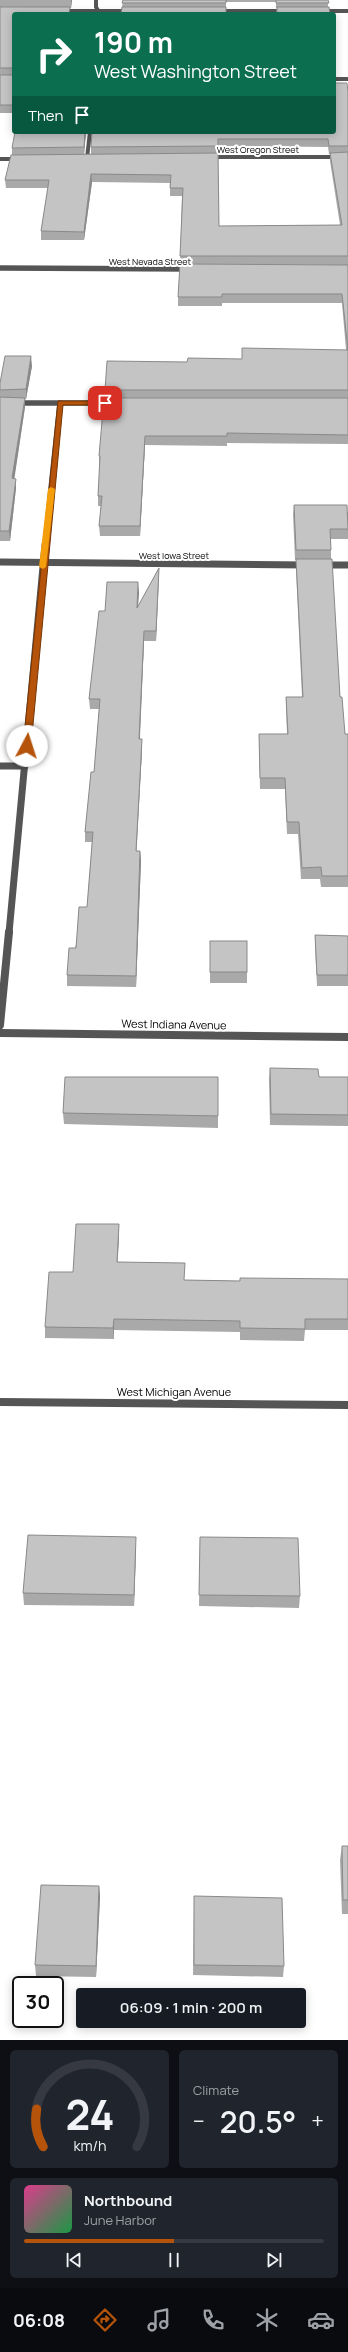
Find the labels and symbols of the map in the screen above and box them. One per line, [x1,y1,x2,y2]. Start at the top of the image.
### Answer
street label: West Oregon Street [217,143,300,156]
street label: West Nevada Street [109,255,192,268]
pin [88,386,122,420]
street label: West Iowa Street [139,549,210,562]
position arrow [6,725,48,767]
street label: West Indiana Avenue [121,1016,227,1032]
street label: West Michigan Avenue [117,1384,232,1399]
speed limit sign: 30 [12,1976,64,2028]

